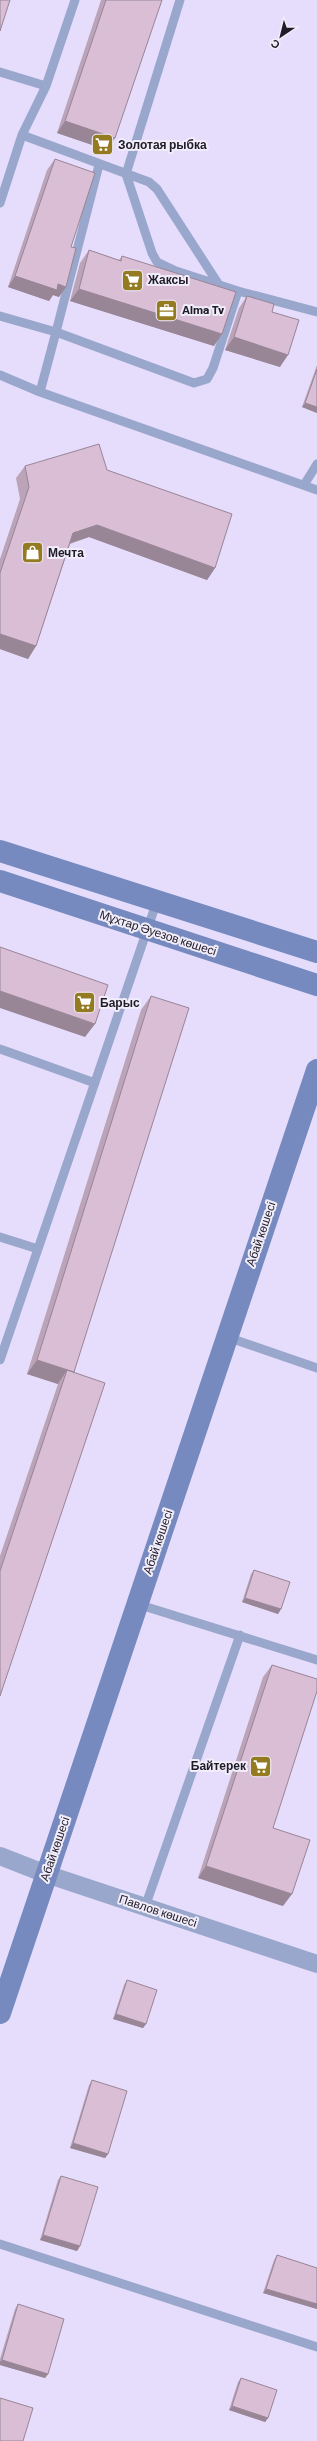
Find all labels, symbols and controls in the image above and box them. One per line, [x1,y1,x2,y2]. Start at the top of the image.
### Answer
north arrow [261,16,301,56]
text: С [268,37,282,52]
supermarket icon: Золотая рыбка [89,132,115,158]
place label: Золотая рыбка [118,137,207,152]
supermarket icon: Жаксы [120,267,146,293]
place label: Жаксы [147,272,188,286]
office icon: Alma Tv [154,297,180,323]
place label: Alma Tv [182,302,224,316]
shop icon: Мечта [20,540,46,566]
place label: Мечта [48,545,84,559]
street label: Мұхтар Әуезов көшесі [98,907,218,959]
supermarket icon: Барыс [72,990,98,1016]
place label: Барыс [100,995,140,1010]
street label: Абай көшесі [242,1200,278,1268]
street label: Абай көшесі [139,1508,175,1576]
supermarket icon: Байтерек [248,1753,274,1779]
place label: Байтерек [191,1758,247,1773]
street label: Абай көшесі [36,1815,72,1883]
street label: Павлов көшесі [118,1891,199,1929]

